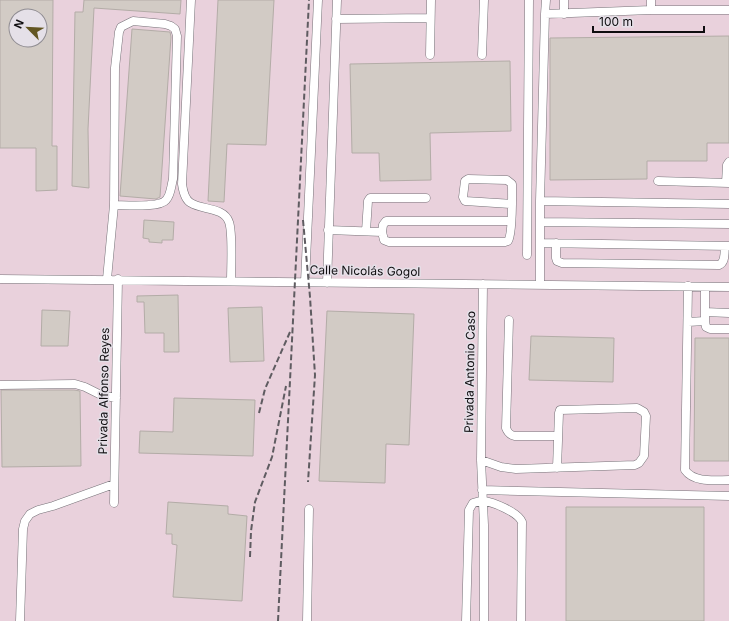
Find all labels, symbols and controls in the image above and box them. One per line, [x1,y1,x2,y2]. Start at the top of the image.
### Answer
north arrow [8,8,48,48]
scale bar [593,8,704,34]
text: 100 m [599,14,633,29]
text: N [11,17,27,31]
street label: Calle Nicolás Gogol [310,262,420,279]
street label: Privada Antonio Caso [461,311,478,433]
street label: Privada Alfonso Reyes [95,327,112,455]

